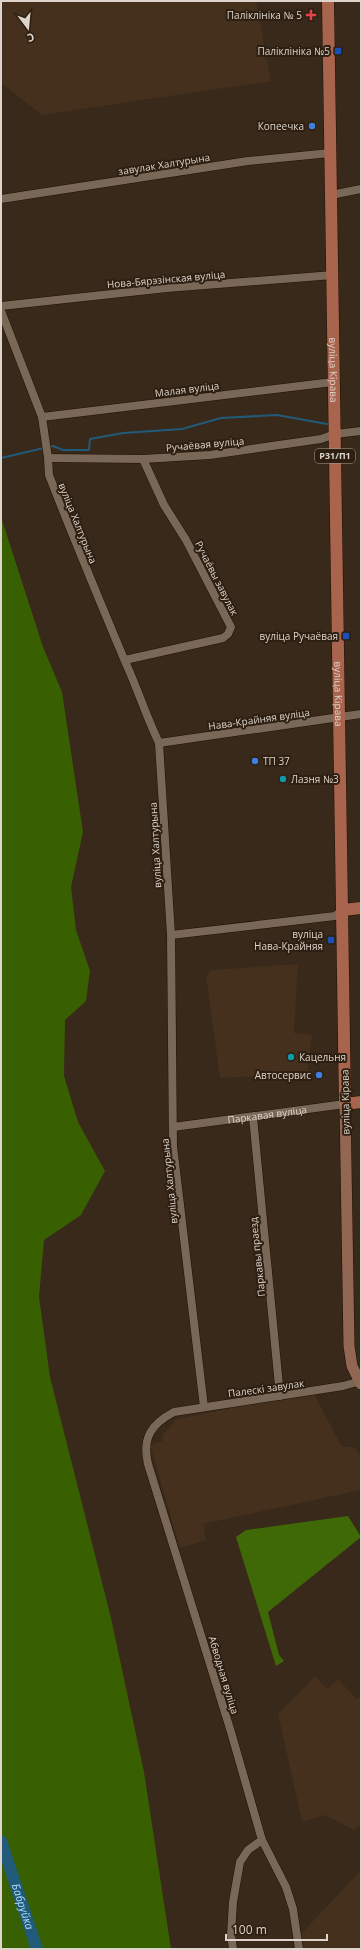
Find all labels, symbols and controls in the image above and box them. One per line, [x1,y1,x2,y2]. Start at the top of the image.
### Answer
north arrow [8,8,48,48]
place label: Паліклініка № 5 [227,8,302,22]
marker: Паліклініка № 5 [305,9,317,21]
text: С [25,30,36,46]
place label: Паліклініка №5 [257,44,330,58]
marker: Паліклініка №5 [333,46,343,56]
place label: Копеечка [258,119,304,133]
marker: Копеечка [307,121,317,131]
street label: завулак Халтурына [117,150,211,178]
street label: Нова-Бярэзінская вуліца [106,267,226,291]
street label: вуліца Кірава [326,337,341,403]
street label: Малая вуліца [154,378,220,400]
street label: Ручаёвая вуліца [165,434,245,454]
road number: Р31/П1 [315,449,355,463]
street label: вуліца Халтурына [55,481,101,565]
street label: Ручаёвы завулак [192,538,242,618]
place label: вуліца Ручаёвая [259,629,338,643]
marker: вуліца Ручаёвая [341,631,351,641]
street label: вуліца Кірава [331,661,346,727]
street label: Нава-Крайняя вуліца [207,705,311,733]
place label: ТП 37 [263,754,290,768]
marker: ТП 37 [250,756,260,766]
place label: Лазня №3 [291,772,339,786]
marker: Лазня №3 [278,774,288,784]
street label: вуліца Халтурына [146,802,164,888]
place label: вуліца Нава-Крайняя [254,927,323,953]
marker: вуліца Нава-Крайняя [326,935,336,945]
place label: Кацельня [299,1050,346,1064]
marker: Кацельня [286,1052,296,1062]
place label: Автосервис [255,1068,311,1082]
street label: вуліца Кірава [337,1069,353,1135]
marker: Автосервис [314,1070,324,1080]
street label: Паркавая вуліца [227,1102,308,1127]
street label: вуліца Халтурына [158,1138,180,1224]
street label: Паркавы праезд [246,1216,268,1297]
street label: Палескі завулак [227,1376,306,1400]
street label: Абводная вуліца [206,1634,242,1716]
water label: Бабруйка [9,1881,38,1931]
scale bar [226,1916,327,1942]
text: 100 m [232,1921,267,1938]

